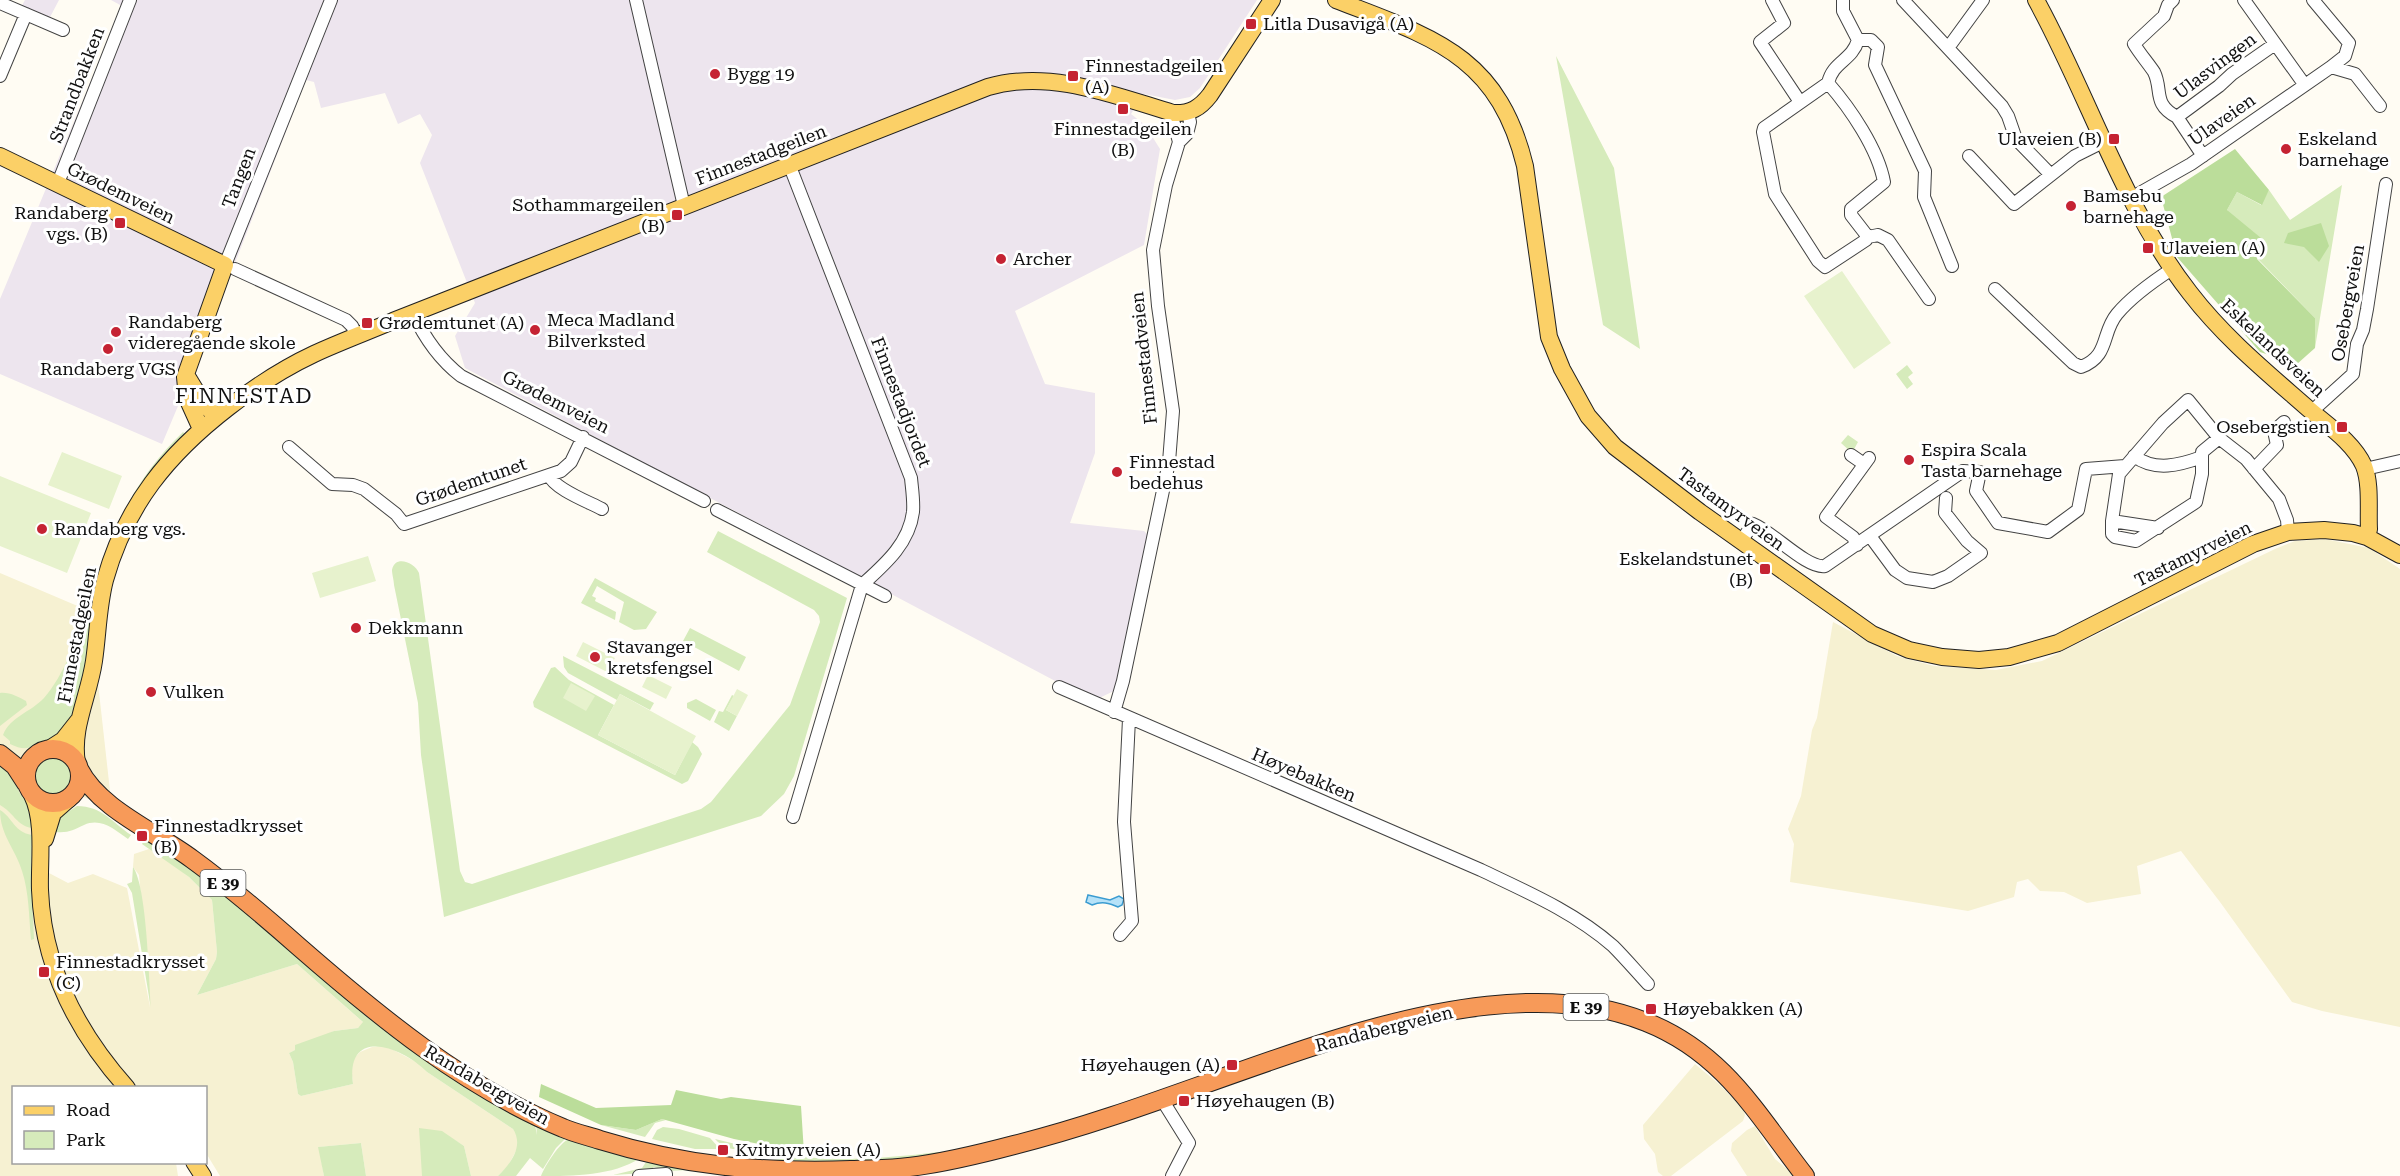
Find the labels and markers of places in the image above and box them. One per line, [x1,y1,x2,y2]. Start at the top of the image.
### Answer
place label: Litla Dusavigå (A) [1263,13,1414,34]
marker: Litla Dusavigå (A) [1244,17,1258,31]
place label: Finnestadgeilen (A) [1085,55,1224,97]
place label: Bygg 19 [727,63,795,84]
marker: Bygg 19 [708,67,722,81]
marker: Finnestadgeilen (A) [1066,69,1080,83]
marker: Finnestadgeilen (B) [1116,102,1130,116]
place label: Finnestadgeilen (B) [1054,118,1193,160]
place label: Ulaveien (B) [1997,128,2102,149]
place label: Eskeland barnehage [2298,128,2389,170]
marker: Ulaveien (B) [2107,132,2121,146]
marker: Eskeland barnehage [2279,142,2293,156]
place label: Bamsebu barnehage [2083,185,2174,227]
place label: Sothammargeilen (B) [512,194,665,236]
marker: Bamsebu barnehage [2064,199,2078,213]
place label: Randaberg vgs. (B) [14,202,109,244]
marker: Sothammargeilen (B) [670,208,684,222]
marker: Randaberg vgs. (B) [113,216,127,230]
place label: Ulaveien (A) [2160,237,2265,258]
marker: Ulaveien (A) [2141,241,2155,255]
place label: Archer [1013,248,1072,269]
marker: Archer [994,252,1008,266]
place label: Meca Madland Bilverksted [547,309,675,351]
place label: Randaberg videregående skole [128,311,296,353]
place label: Grødemtunet (A) [379,312,524,333]
marker: Grødemtunet (A) [360,316,374,330]
marker: Meca Madland Bilverksted [528,323,542,337]
marker: Randaberg videregående skole [109,325,123,339]
marker: Randaberg VGS [101,342,115,356]
place label: Randaberg VGS [40,358,176,379]
place label: Osebergstien [2216,416,2330,437]
marker: Osebergstien [2335,420,2349,434]
place label: Espira Scala Tasta barnehage [1921,439,2062,481]
place label: Finnestad bedehus [1129,451,1215,493]
marker: Espira Scala Tasta barnehage [1902,453,1916,467]
marker: Finnestad bedehus [1110,465,1124,479]
place label: Randaberg vgs. [54,518,186,539]
marker: Randaberg vgs. [35,522,49,536]
place label: Eskelandstunet (B) [1619,548,1753,590]
marker: Eskelandstunet (B) [1758,562,1772,576]
place label: Dekkmann [368,617,464,638]
marker: Dekkmann [349,621,363,635]
place label: Stavanger kretsfengsel [607,636,713,678]
marker: Stavanger kretsfengsel [588,650,602,664]
place label: Vulken [163,681,225,702]
marker: Vulken [144,685,158,699]
place label: Finnestadkrysset (B) [154,815,303,857]
marker: Finnestadkrysset (B) [135,829,149,843]
place label: Finnestadkrysset (C) [56,951,205,993]
marker: Finnestadkrysset (C) [37,965,51,979]
place label: Høyebakken (A) [1663,998,1803,1019]
marker: Høyebakken (A) [1644,1002,1658,1016]
place label: Høyehaugen (A) [1081,1054,1220,1075]
marker: Høyehaugen (A) [1225,1058,1239,1072]
place label: Høyehaugen (B) [1196,1090,1335,1111]
marker: Høyehaugen (B) [1177,1094,1191,1108]
place label: Kvitmyrveien (A) [735,1139,881,1160]
marker: Kvitmyrveien (A) [716,1143,730,1157]

